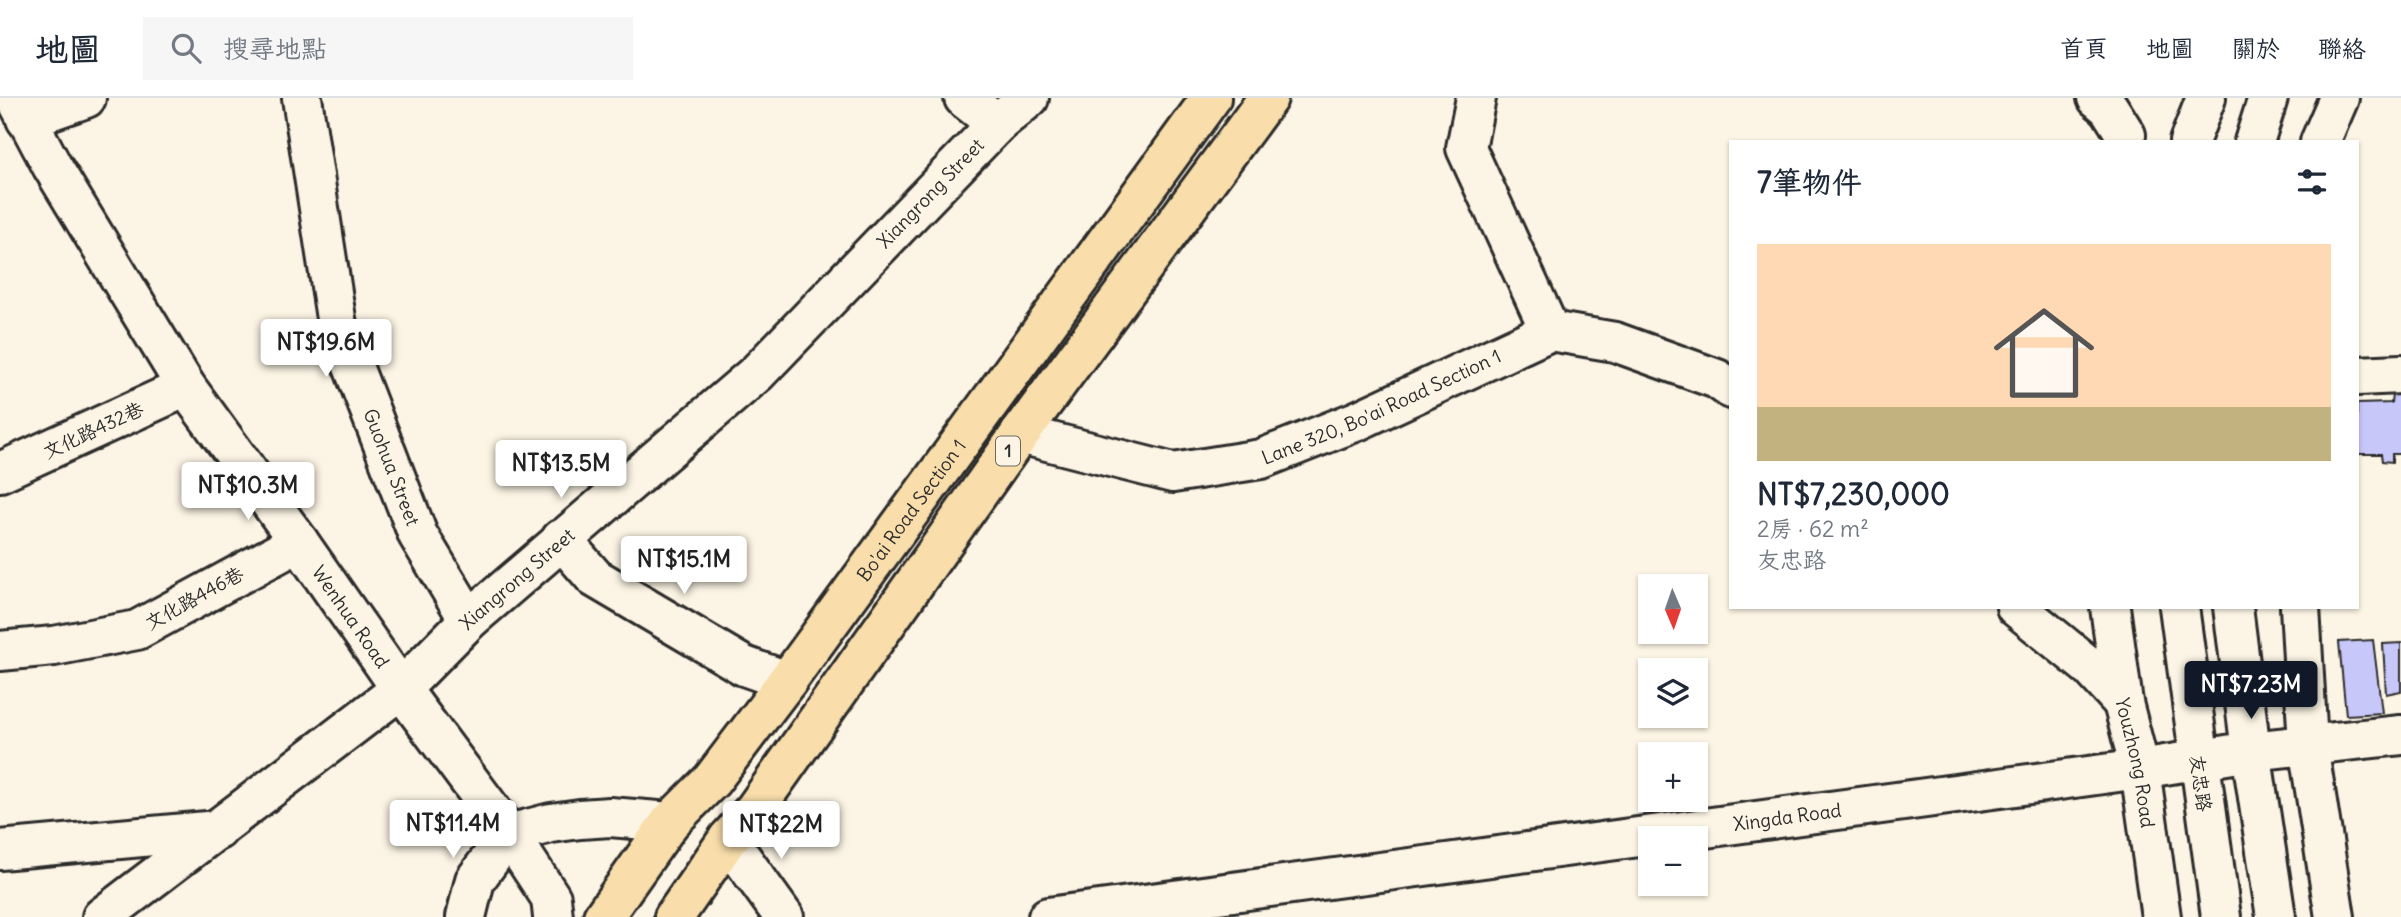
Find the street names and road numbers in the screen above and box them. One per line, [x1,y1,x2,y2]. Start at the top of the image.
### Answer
street label: Xiangrong Street [872,133,989,253]
street label: Lane 320, Bo'ai Road Section 1 [1258,344,1505,470]
street label: 文化路432巷 [39,396,147,464]
street label: Guohua Street [358,405,425,529]
street label: Bo'ai Road Section 1 [852,434,971,586]
road number: 1 [996,436,1020,466]
street label: Xiangrong Street [454,523,579,635]
street label: 文化路446巷 [141,561,247,635]
street label: Wenhua Road [307,561,395,673]
street label: Youzhong Road [2110,696,2160,829]
street label: 友忠路 [2185,753,2217,813]
street label: Xingda Road [1732,798,1843,836]

